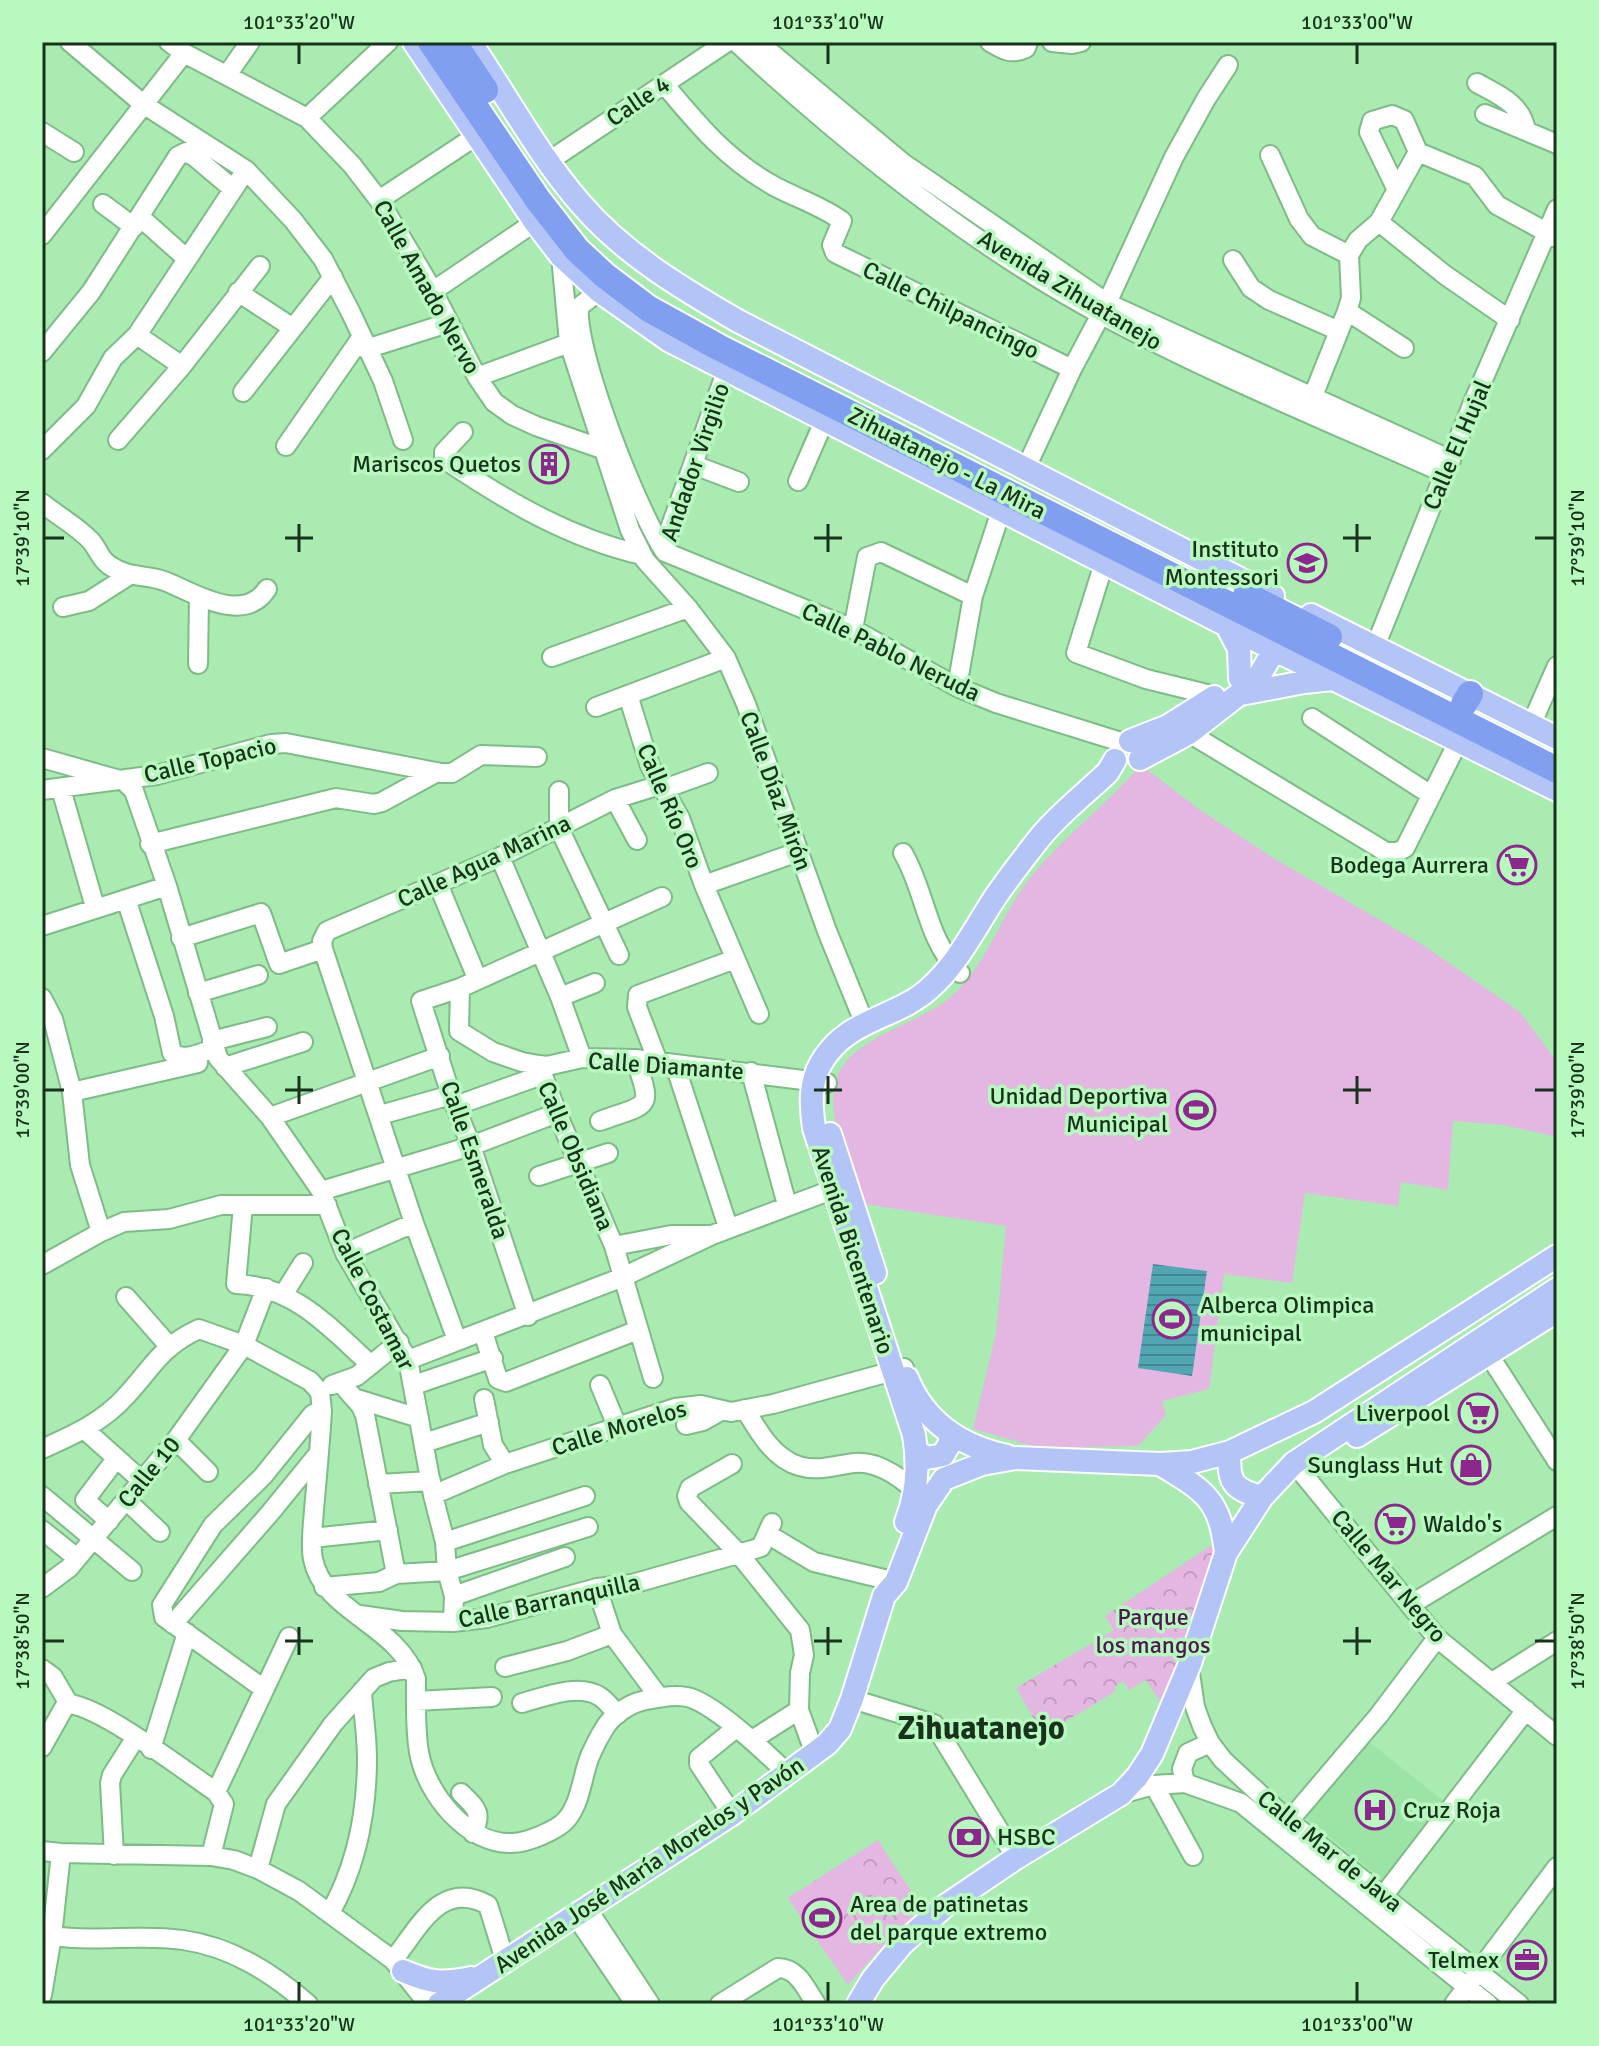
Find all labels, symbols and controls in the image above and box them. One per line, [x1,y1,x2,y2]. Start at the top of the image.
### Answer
text: 101°33'20"W [243,10,355,35]
text: 101°33'10"W [772,10,884,35]
text: 101°33'00"W [1301,10,1413,35]
street label: Calle 4 [600,69,676,133]
street label: Calle Amado Nervo [367,195,487,379]
street label: Avenida Zihuatanejo [972,223,1168,357]
street label: Calle Chilpancingo [858,254,1044,366]
street label: Calle El Hujal [1416,375,1498,515]
street label: Andador Virgilio [654,379,736,545]
street label: Zihuatanejo - La Mira [843,400,1051,526]
building icon: Mariscos Quetos [528,443,570,485]
place label: Mariscos Quetos [352,449,521,479]
text: 17°39'10"N [10,489,35,587]
text: 17°39'10"N [1565,489,1590,587]
place label: Instituto Montessori [1165,534,1279,592]
school or university icon: Instituto Montessori [1286,542,1328,584]
street label: Calle Pablo Neruda [797,596,985,708]
street label: Calle Díaz Mirón [733,707,819,875]
street label: Calle Topacio [141,730,279,790]
street label: Calle Río Oro [630,739,710,873]
street label: Calle Agua Marina [393,808,575,914]
supermarket icon: Bodega Aurrera [1496,844,1538,886]
place label: Bodega Aurrera [1330,850,1489,880]
text: 17°39'00"N [10,1041,35,1139]
text: 17°39'00"N [1565,1041,1590,1139]
street label: Calle Diamante [587,1046,745,1086]
street label: Calle Esmeralda [434,1077,516,1243]
street label: Calle Obsidiana [531,1077,621,1235]
place label: Unidad Deportiva Municipal [990,1081,1168,1139]
sports icon: Unidad Deportiva Municipal [1175,1089,1217,1131]
street label: Avenida Bicentenario [805,1142,901,1358]
street label: Calle Costamar [324,1223,422,1375]
place label: Alberca Olimpica municipal [1200,1290,1374,1348]
sports icon: Alberca Olimpica municipal [1151,1298,1193,1340]
supermarket icon: Liverpool [1457,1392,1499,1434]
street label: Calle Morelos [548,1393,690,1463]
place label: Liverpool [1355,1398,1450,1428]
street label: Calle 10 [111,1430,187,1514]
shop icon: Sunglass Hut [1450,1444,1492,1486]
place label: Sunglass Hut [1308,1450,1443,1480]
street label: Calle Mar Negro [1325,1503,1453,1649]
supermarket icon: Waldo's [1374,1503,1416,1545]
place label: Waldo's [1423,1509,1502,1539]
street label: Calle Barranquilla [455,1567,643,1635]
text: 17°38'50"N [10,1592,35,1690]
text: 17°38'50"N [1565,1592,1590,1690]
park label: Parque los mangos [1095,1602,1211,1660]
district label: Zihuatanejo [897,1709,1065,1748]
street label: Avenida José María Morelos y Pavón [488,1750,810,1980]
street label: Calle Mar de Java [1251,1783,1409,1919]
hospital icon: Cruz Roja [1354,1789,1396,1831]
place label: Cruz Roja [1403,1795,1501,1825]
bank icon: HSBC [948,1816,990,1858]
place label: HSBC [997,1822,1055,1852]
place label: Area de patinetas del parque extremo [850,1889,1047,1947]
sports icon: Area de patinetas del parque extremo [801,1897,843,1939]
office icon: Telmex [1506,1939,1548,1981]
place label: Telmex [1428,1945,1499,1975]
text: 101°33'20"W [243,2012,355,2037]
text: 101°33'10"W [772,2012,884,2037]
text: 101°33'00"W [1301,2012,1413,2037]

